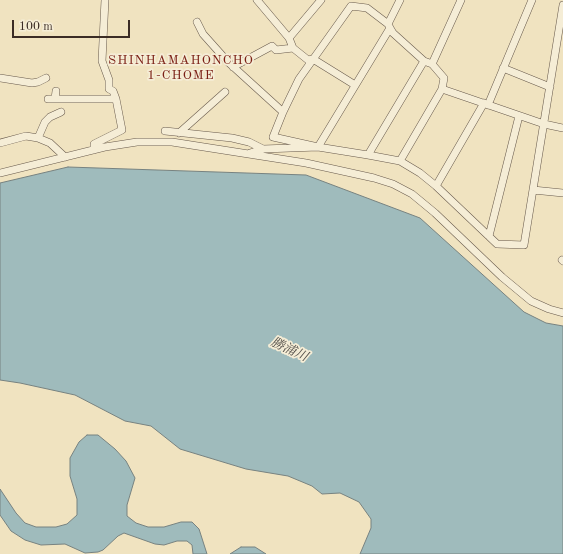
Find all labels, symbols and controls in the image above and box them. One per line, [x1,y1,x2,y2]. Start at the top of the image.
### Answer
scale bar [14,12,132,38]
text: 100 m [19,21,53,33]
district label: SHINHAMAHONCHO 1-CHOME [108,53,254,84]
water label: 勝浦川 [268,335,310,365]

